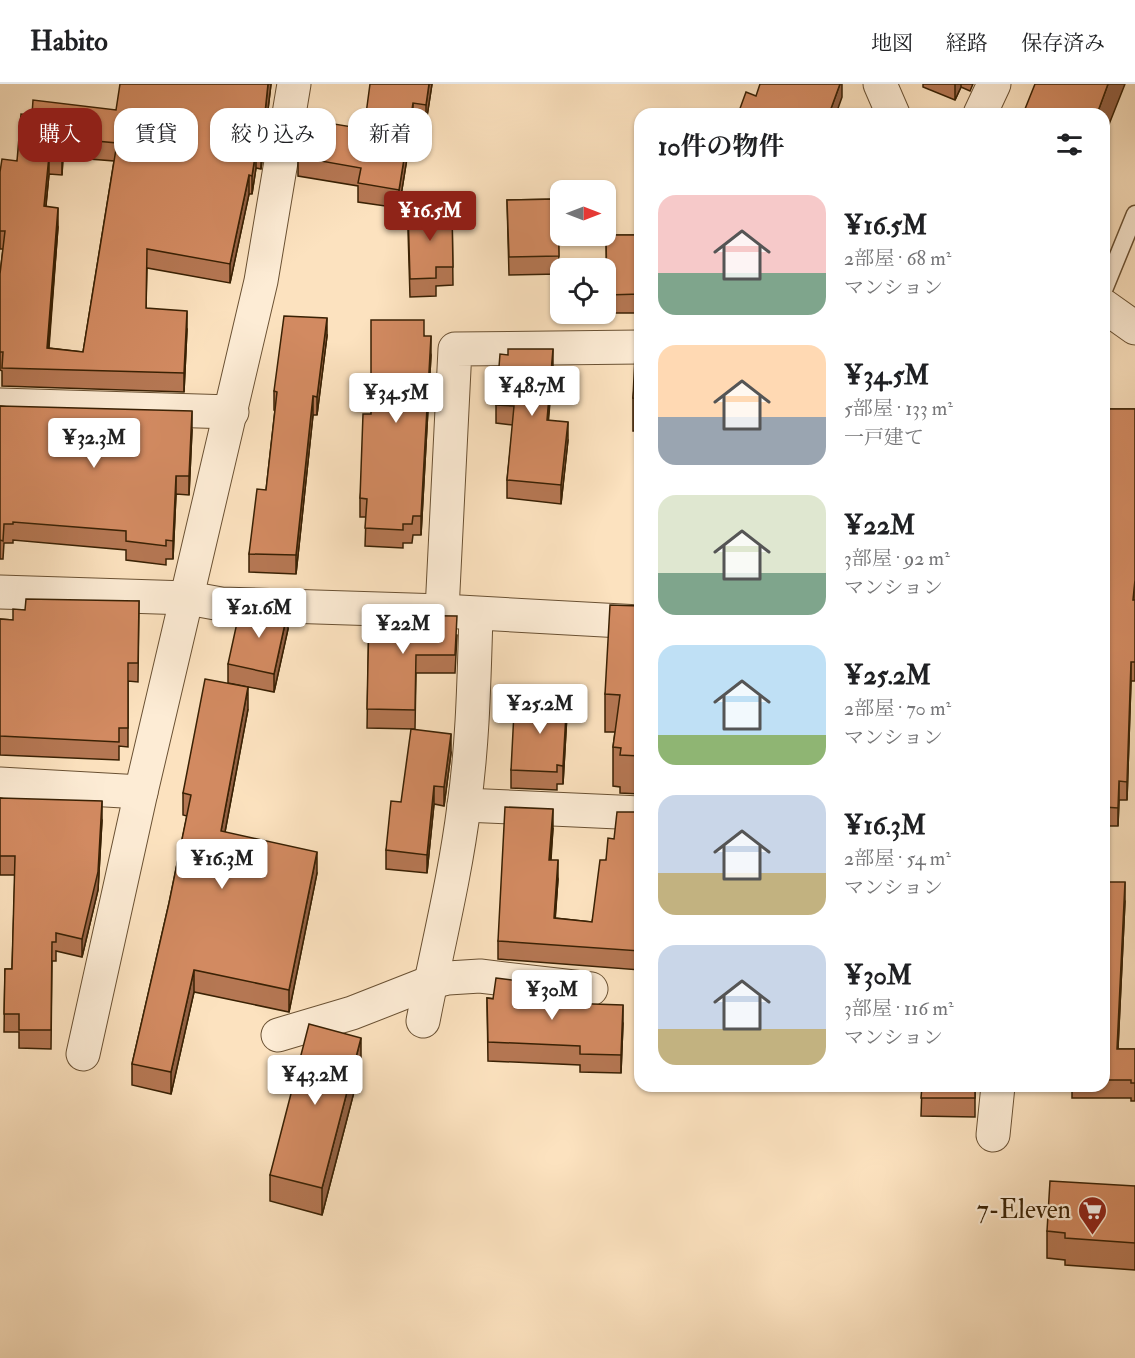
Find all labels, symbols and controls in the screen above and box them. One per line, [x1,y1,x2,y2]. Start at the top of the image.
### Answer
text: Habito [30,24,108,59]
text: 地図 [871,30,913,57]
text: 経路 [946,30,988,57]
text: 保存済み [1021,30,1105,57]
chip: 購入 [18,108,102,162]
chip: 賃貸 [114,108,198,162]
chip: 絞り込み [210,108,336,162]
chip: 新着 [348,108,432,162]
icon: filters [1053,128,1086,161]
text: 10件の物件 [658,131,784,163]
north arrow [550,180,616,246]
map controls [550,180,616,324]
pin: ¥16.5M [381,191,479,242]
text: ¥16.5M [398,198,462,223]
text: ¥16.5M [844,210,927,242]
icon: home [706,219,778,291]
text: 2部屋 · 68 m² [844,246,951,271]
button: locate [550,258,616,324]
text: マンション [844,275,943,300]
text: ¥34.5M [844,360,929,392]
pin: ¥48.7M [483,366,581,417]
icon: home [706,369,778,441]
pin: ¥34.5M [347,373,445,424]
text: ¥48.7M [499,373,565,398]
text: ¥34.5M [363,380,429,405]
text: 5部屋 · 133 m² [844,396,953,421]
pin: ¥32.3M [45,418,143,469]
text: ¥32.3M [62,425,126,450]
text: 一戸建て [844,425,924,450]
text: ¥22M [844,510,915,542]
icon: home [706,519,778,591]
text: 3部屋 · 92 m² [844,546,950,571]
text: マンション [844,575,943,600]
pin: ¥21.6M [210,588,308,639]
text: ¥21.6M [226,595,292,620]
pin: ¥22M [367,604,439,655]
text: ¥22M [376,611,430,636]
text: ¥25.2M [844,660,931,692]
icon: home [706,669,778,741]
pin: ¥25.2M [491,684,589,735]
text: ¥25.2M [507,691,573,716]
text: 2部屋 · 70 m² [844,696,951,721]
text: マンション [844,725,943,750]
text: ¥16.3M [844,810,926,842]
icon: home [706,819,778,891]
pin: ¥16.3M [173,839,271,890]
text: ¥16.3M [190,846,254,871]
text: 2部屋 · 54 m² [844,846,951,871]
text: マンション [844,875,943,900]
text: ¥30M [844,960,912,992]
icon: home [706,969,778,1041]
pin: ¥30M [516,970,588,1021]
text: ¥30M [526,977,578,1002]
text: 3部屋 · 116 m² [844,996,954,1021]
text: マンション [844,1025,943,1050]
pin: ¥43.2M [266,1055,364,1106]
text: ¥43.2M [282,1062,348,1087]
place label: 7-Eleven [977,1194,1071,1226]
supermarket icon: 7-Eleven [1076,1194,1108,1236]

